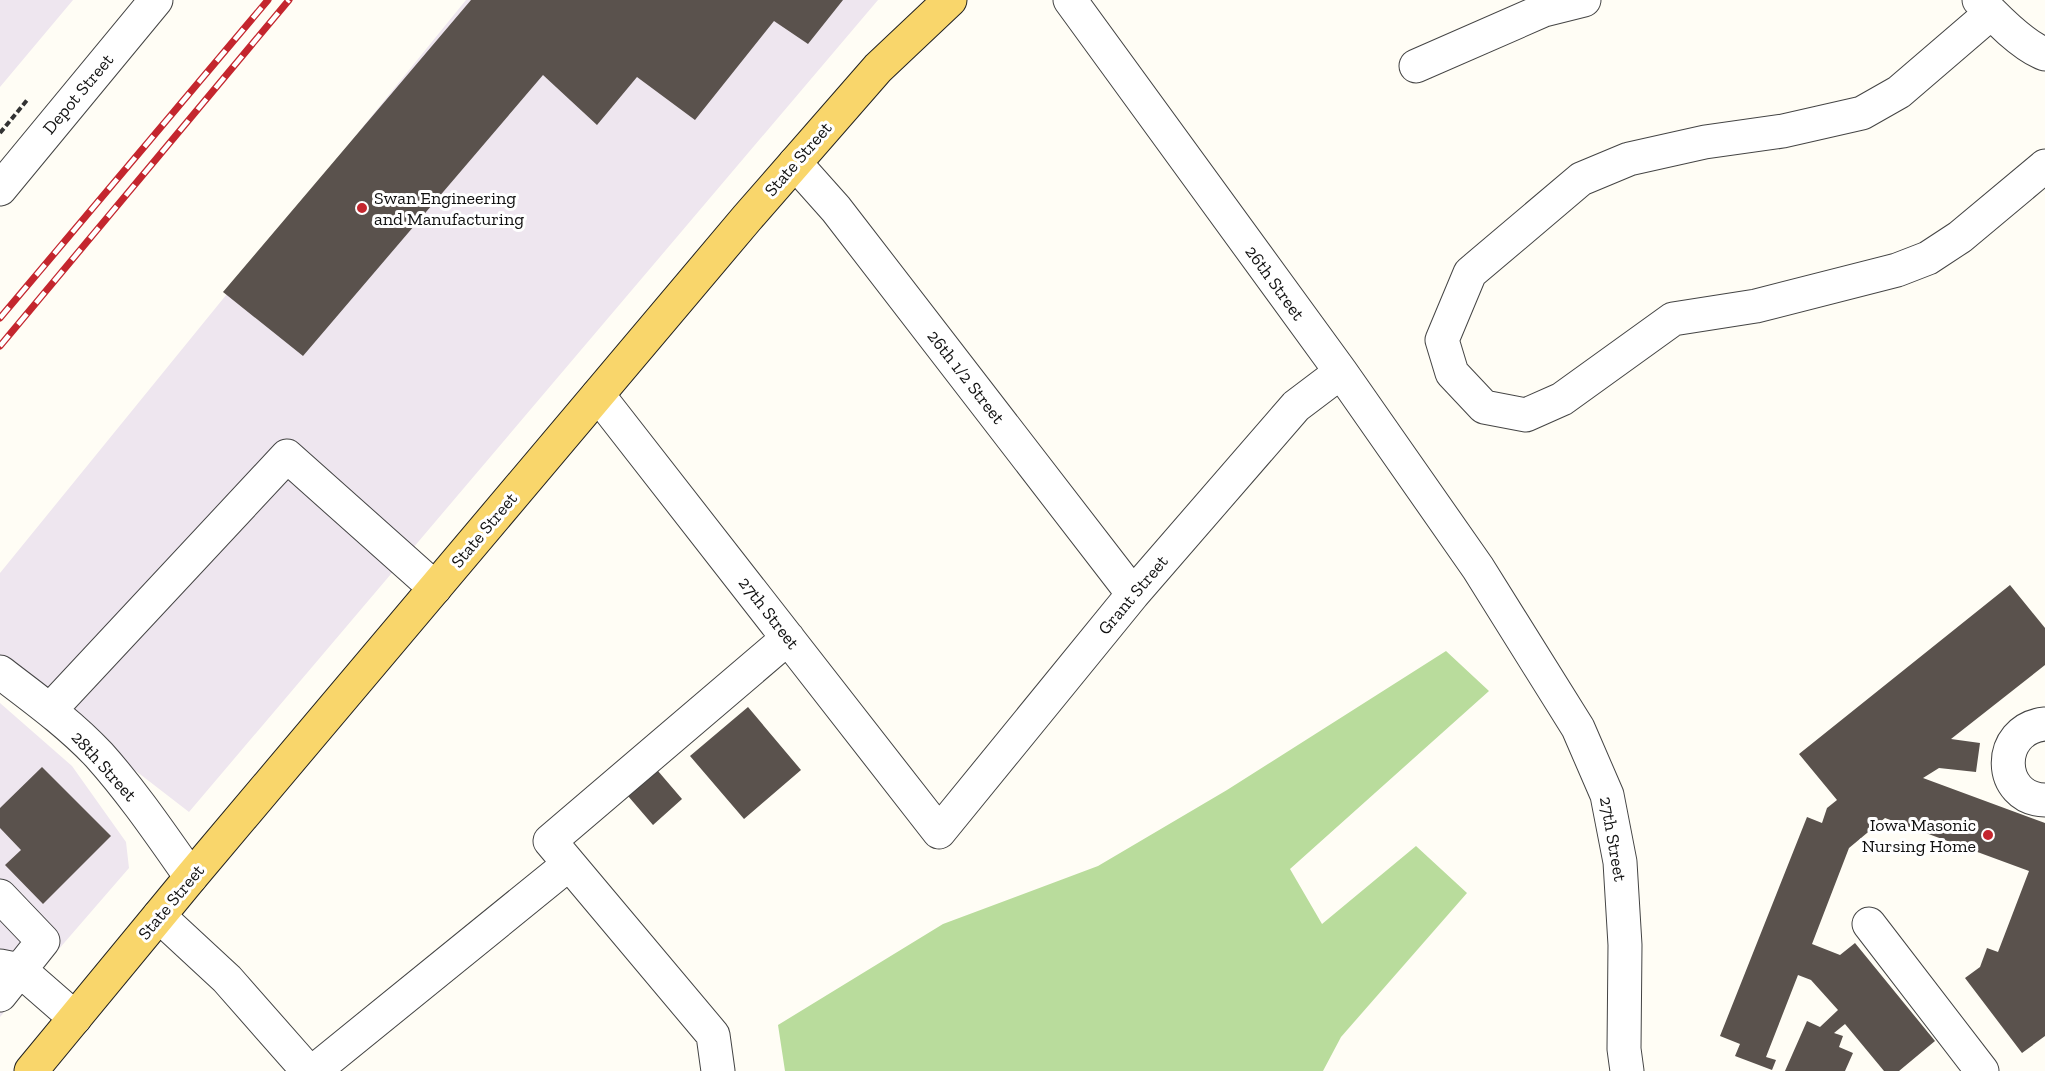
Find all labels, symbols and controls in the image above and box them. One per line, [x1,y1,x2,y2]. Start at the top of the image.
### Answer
street label: Depot Street [38,49,118,139]
street label: State Street [760,117,837,201]
place label: Swan Engineering and Manufacturing [374,187,524,230]
marker: Swan Engineering and Manufacturing [355,201,369,215]
street label: 26th Street [1241,241,1310,325]
street label: 26th 1/2 Street [923,326,1010,429]
street label: State Street [446,488,522,572]
street label: Grant Street [1093,550,1173,639]
street label: 27th Street [734,572,804,654]
street label: 28th Street [67,726,142,806]
street label: 27th Street [1595,795,1631,883]
place label: Iowa Masonic Nursing Home [1862,814,1976,857]
marker: Iowa Masonic Nursing Home [1981,828,1995,842]
street label: State Street [133,860,209,944]

